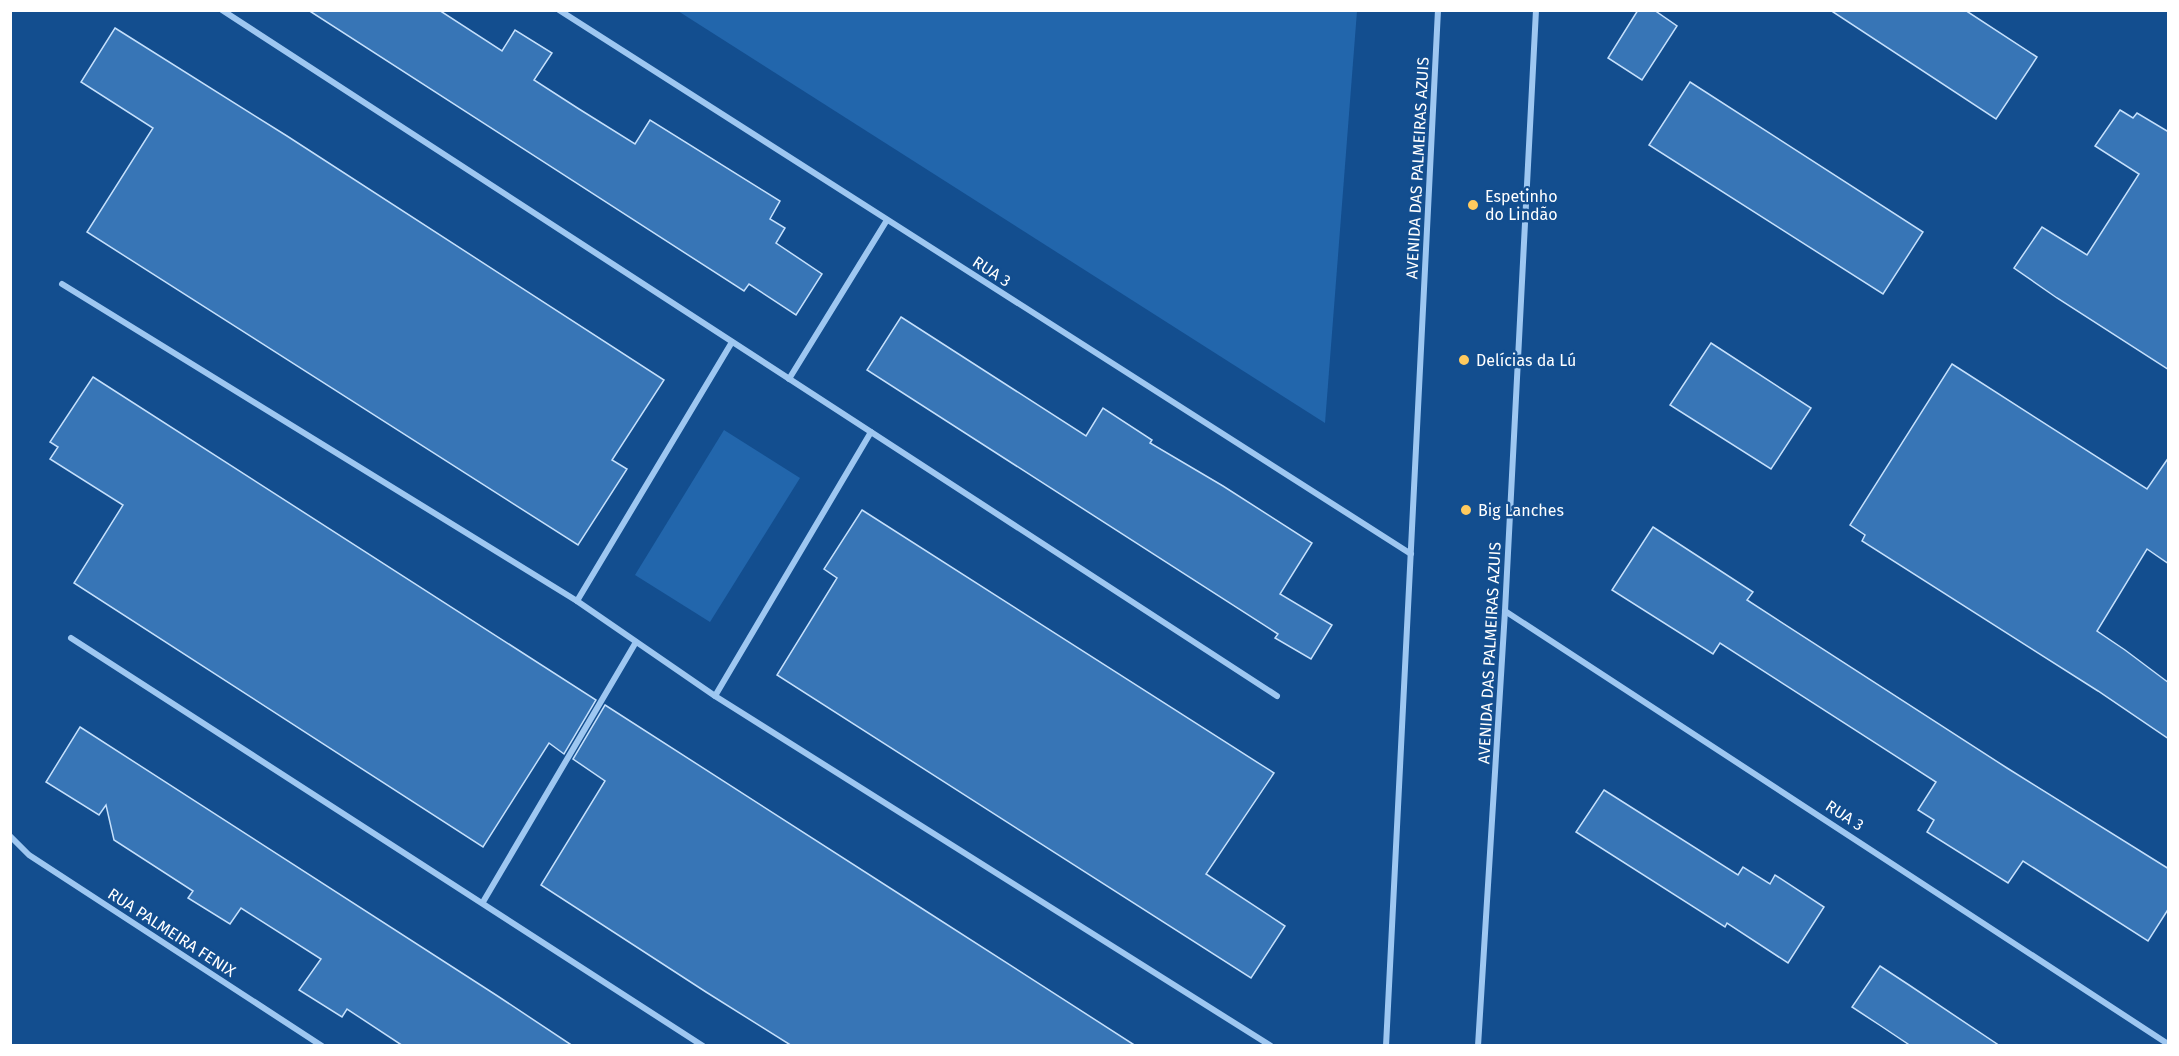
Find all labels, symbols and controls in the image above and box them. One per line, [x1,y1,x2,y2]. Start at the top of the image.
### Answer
street label: AVENIDA DAS PALMEIRAS AZUIS [1402,56,1433,279]
place label: Espetinho do Lindão [1485,187,1558,224]
marker: Espetinho do Lindão [1466,198,1480,212]
street label: RUA 3 [969,252,1014,291]
place label: Delícias da Lú [1476,351,1576,370]
marker: Delícias da Lú [1457,353,1471,367]
place label: Big Lanches [1478,501,1564,520]
marker: Big Lanches [1459,503,1473,517]
street label: AVENIDA DAS PALMEIRAS AZUIS [1474,541,1505,764]
street label: RUA 3 [1822,796,1867,835]
street label: RUA PALMEIRA FENIX [104,884,239,981]

